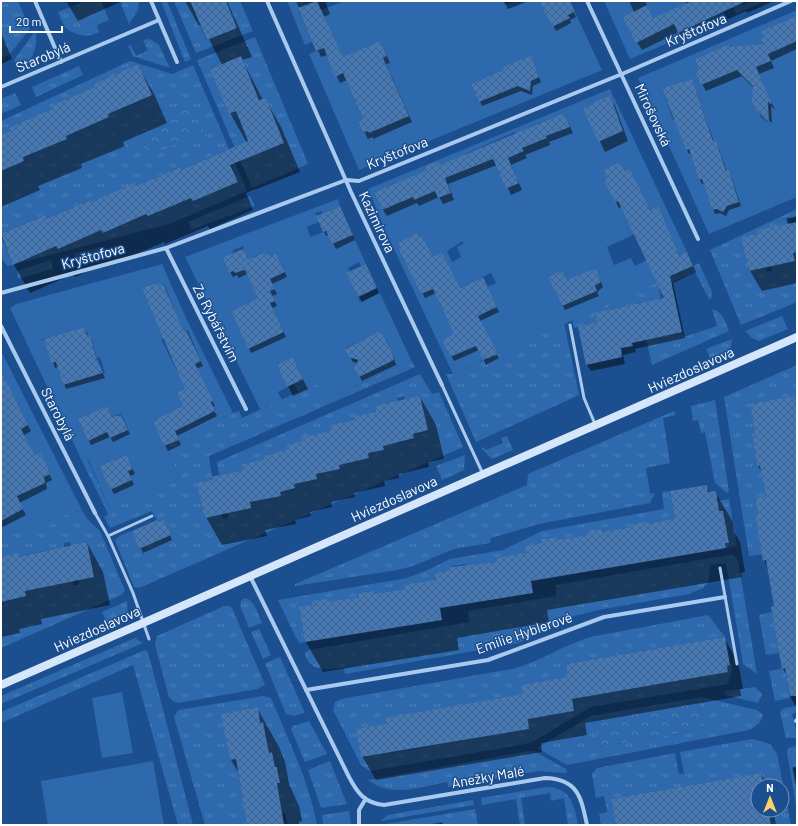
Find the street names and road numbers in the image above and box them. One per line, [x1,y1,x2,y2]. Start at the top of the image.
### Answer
street label: Kryštofova [663,9,729,50]
street label: Starobylá [13,37,73,76]
street label: Mirošovská [632,81,675,149]
street label: Kryštofova [364,133,430,173]
street label: Kazimírova [356,188,399,255]
street label: Kryštofova [59,239,126,272]
street label: Za Rybářstvím [189,281,243,365]
street label: Hviezdoslavova [645,343,737,396]
street label: Starobylá [38,384,79,443]
street label: Hviezdoslavova [348,472,440,525]
street label: Hviezdoslavova [51,602,143,655]
street label: Emilie Hyblerové [473,608,574,657]
street label: Anežky Malé [450,762,526,791]

